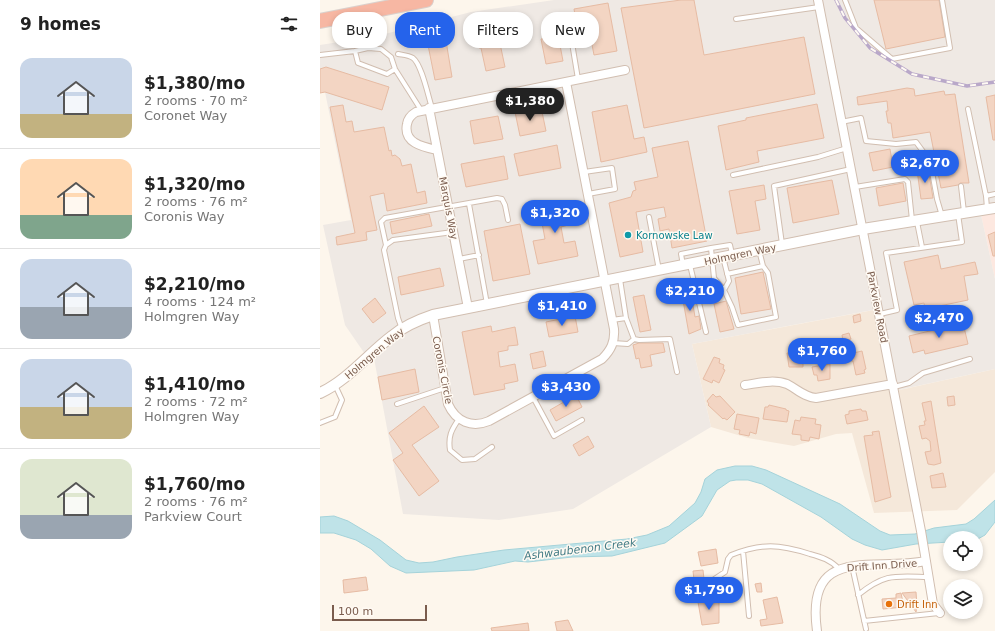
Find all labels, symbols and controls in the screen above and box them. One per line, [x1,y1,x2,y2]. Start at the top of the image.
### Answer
chip: Buy [332,12,387,48]
chip: Rent [395,12,455,48]
chip: Filters [463,12,533,48]
chip: New [541,12,599,48]
icon: filters [278,13,300,35]
text: 9 homes [20,14,101,34]
text: $1,380/mo [144,73,245,93]
icon: home [52,74,100,122]
pin: $1,380 [497,88,563,122]
text: 2 rooms · 70 m² [144,93,248,108]
text: $1,380 [505,93,555,108]
text: Coronet Way [144,108,227,123]
pin: $2,670 [892,150,958,184]
text: $2,670 [900,155,950,170]
text: $1,320/mo [144,174,245,194]
icon: home [52,175,100,223]
street label: Marquis Way [437,176,460,241]
text: 2 rooms · 76 m² [144,194,248,209]
pin: $1,320 [522,200,588,234]
text: $1,320 [530,205,580,220]
text: Coronis Way [144,209,224,224]
marker: Kornowske Law [623,230,633,240]
place label: Kornowske Law [636,230,713,241]
street label: Holmgren Way [703,241,777,267]
street label: Parkview Road [865,270,890,344]
text: $2,210/mo [144,274,245,294]
icon: home [52,275,100,323]
pin: $2,210 [657,278,723,312]
text: $2,210 [665,283,715,298]
pin: $1,410 [529,293,595,327]
text: 4 rooms · 124 m² [144,294,256,309]
text: $1,410 [537,298,587,313]
pin: $2,470 [906,305,972,339]
text: Holmgren Way [144,309,239,324]
text: $2,470 [914,310,964,325]
street label: Holmgren Way [343,326,406,381]
street label: Coronis Circle [431,335,454,405]
pin: $1,760 [789,338,855,372]
text: $1,760 [797,343,847,358]
text: $1,410/mo [144,374,245,394]
pin: $3,430 [533,374,599,408]
icon: home [52,375,100,423]
text: $3,430 [541,379,591,394]
text: 2 rooms · 72 m² [144,394,248,409]
text: Holmgren Way [144,409,239,424]
text: $1,760/mo [144,474,245,494]
icon: home [52,475,100,523]
text: 2 rooms · 76 m² [144,494,248,509]
text: Parkview Court [144,509,242,524]
map controls [943,531,983,619]
button: locate [943,531,983,571]
water label: Ashwaubenon Creek [522,536,638,563]
street label: Drift Inn Drive [846,558,918,573]
pin: $1,790 [676,577,742,611]
button: layers [943,579,983,619]
text: $1,790 [684,582,734,597]
marker: Drift Inn [884,599,894,609]
place label: Drift Inn [897,599,938,610]
scale bar [332,603,427,622]
text: 100 m [338,605,373,618]

